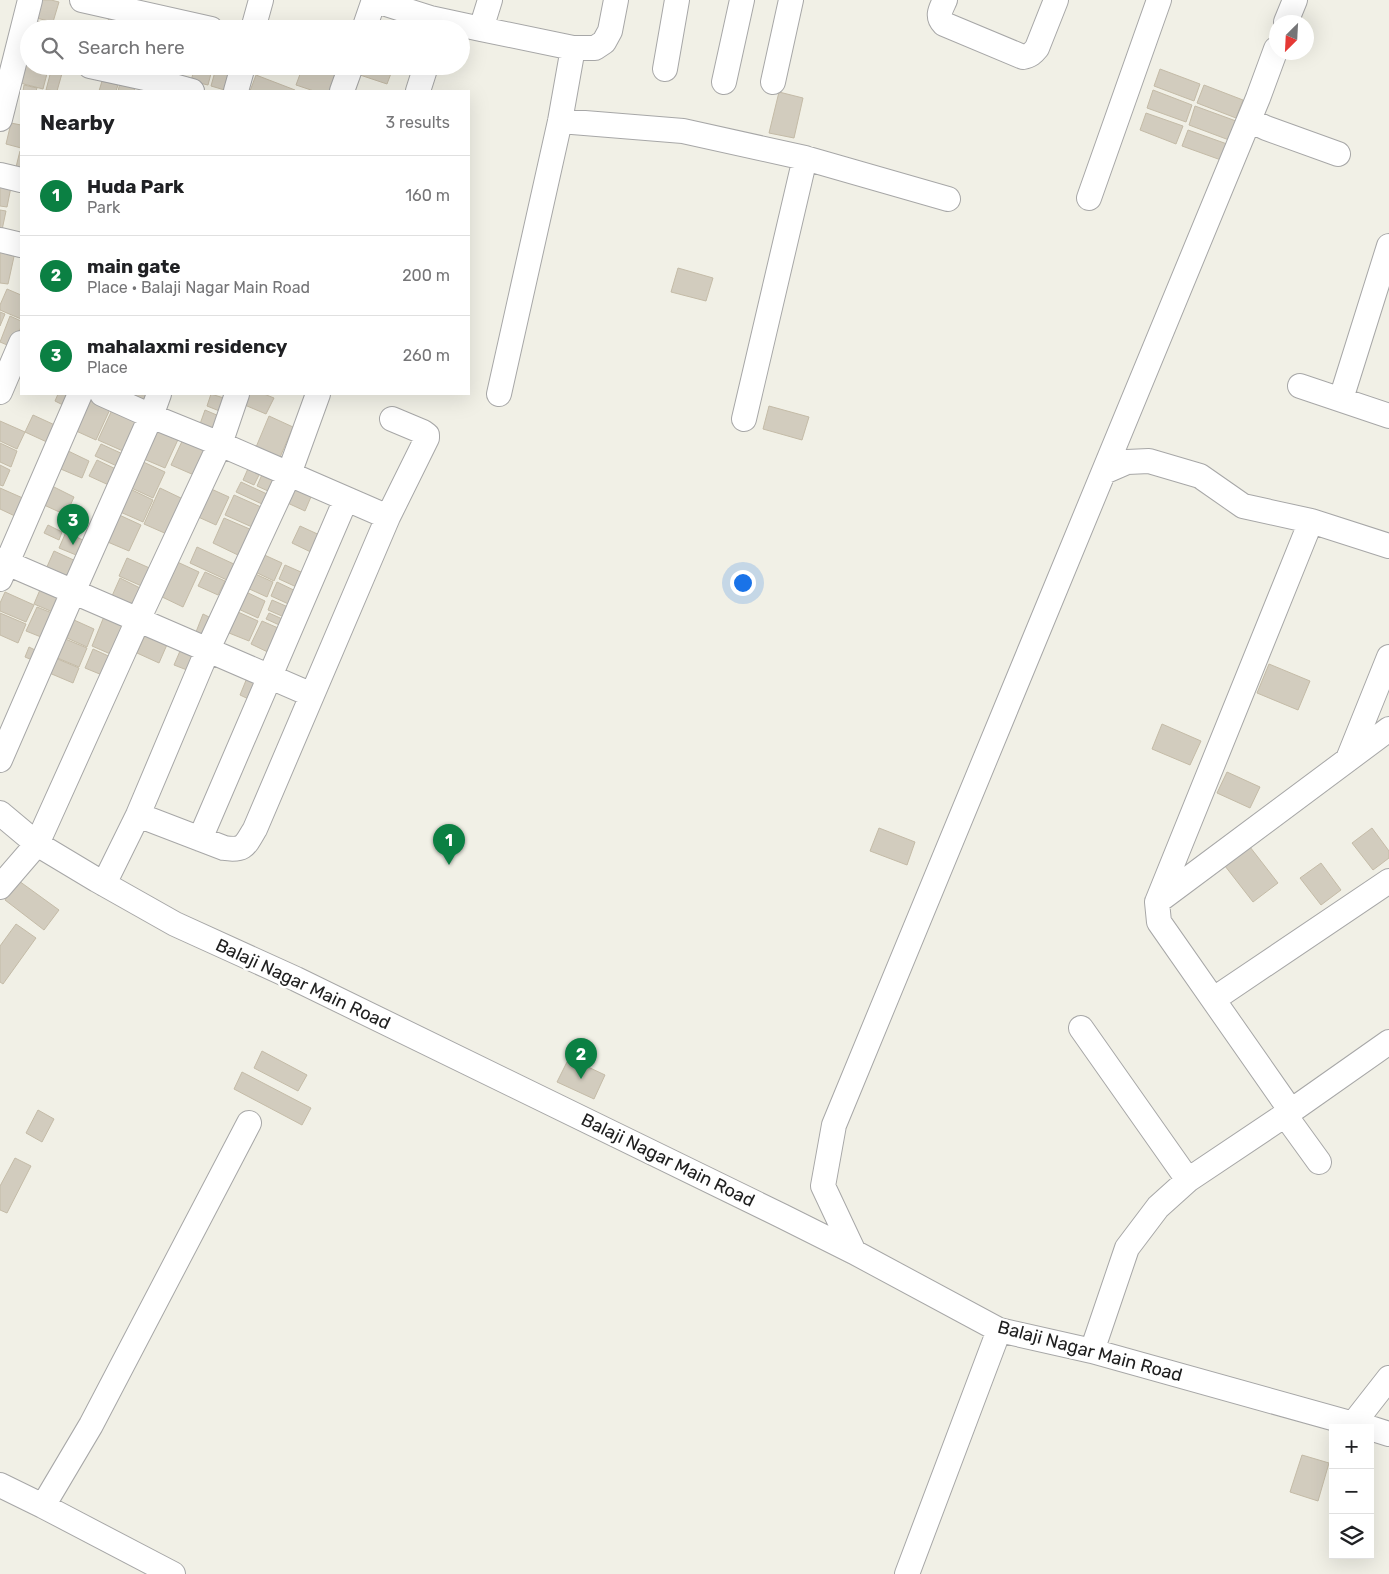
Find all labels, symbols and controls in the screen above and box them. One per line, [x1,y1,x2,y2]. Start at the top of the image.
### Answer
north arrow [1269,15,1314,60]
search box [20,20,470,75]
icon: search [38,34,66,62]
text: Search here [78,36,185,59]
text: Nearby [40,110,115,135]
text: 3 results [385,113,450,132]
text: Huda Park [87,175,184,198]
text: 1 [52,186,60,205]
text: 160 m [405,186,450,205]
text: Park [87,198,120,217]
text: main gate [87,255,181,278]
text: 2 [51,266,61,285]
text: 200 m [402,266,450,285]
text: Place · Balaji Nagar Main Road [87,278,310,297]
text: mahalaxmi residency [87,335,287,358]
text: 3 [51,346,61,365]
text: 260 m [403,346,450,365]
text: Place [87,358,128,377]
pin: 3 [57,504,89,545]
your location [730,570,756,596]
pin: 1 [433,824,465,865]
street label: Balaji Nagar Main Road [212,934,394,1034]
pin: 2 [565,1038,597,1079]
street label: Balaji Nagar Main Road [578,1108,758,1212]
street label: Balaji Nagar Main Road [995,1316,1185,1386]
map controls [1329,1424,1374,1559]
button: + [1329,1424,1374,1469]
button: − [1329,1469,1374,1514]
button: layers [1329,1514,1374,1559]

